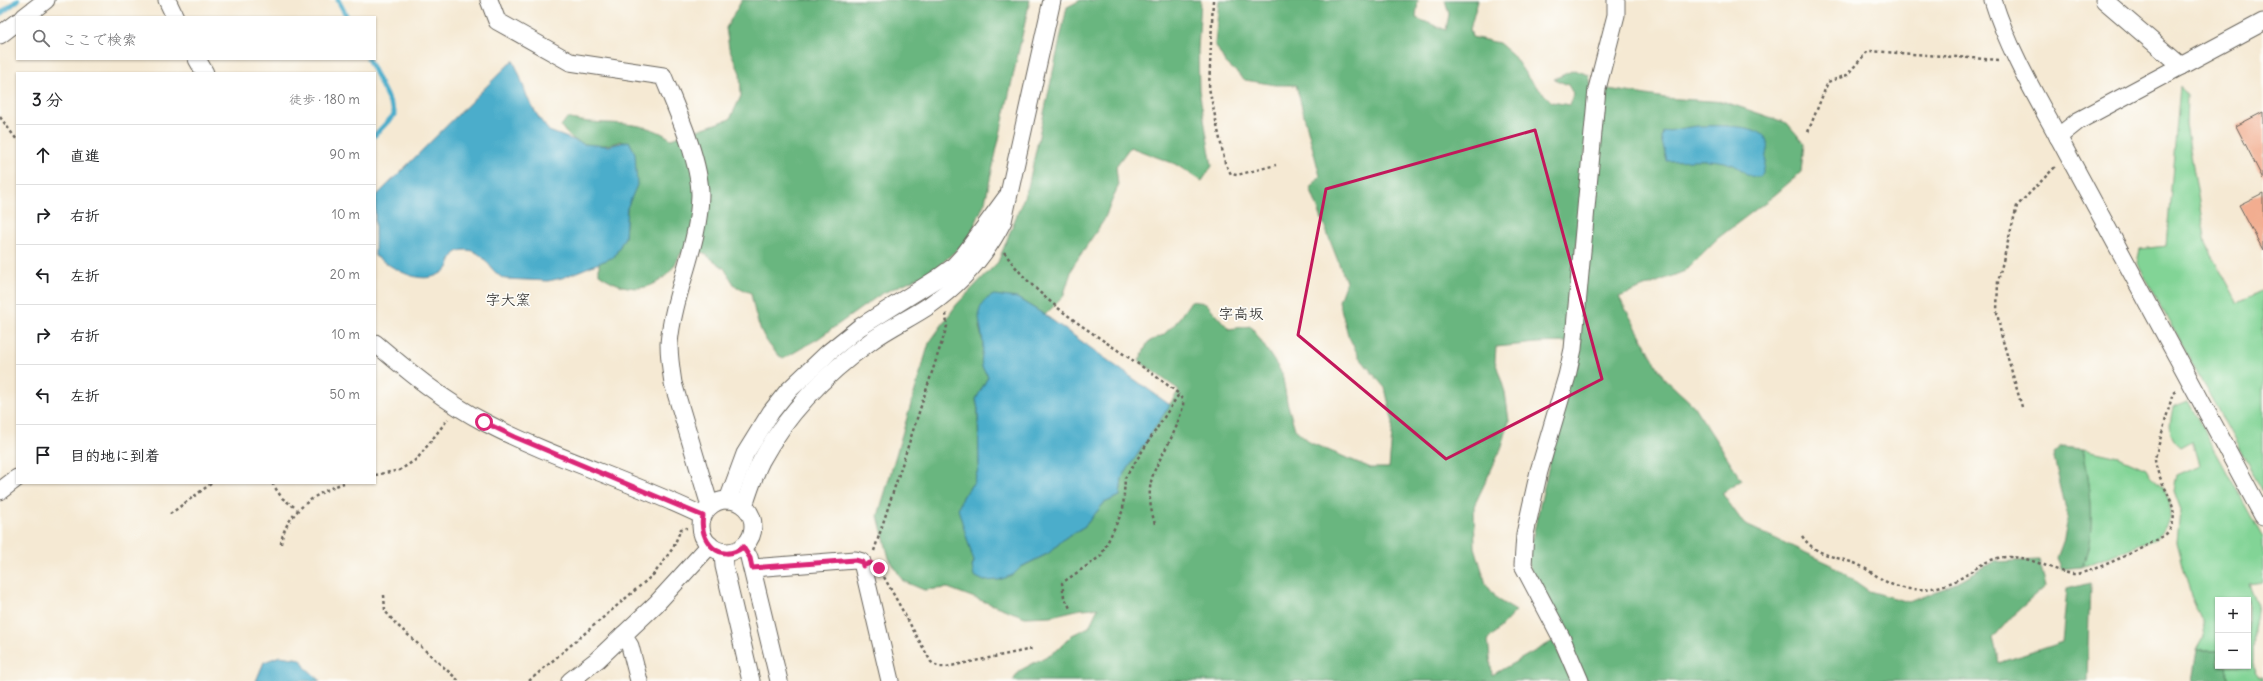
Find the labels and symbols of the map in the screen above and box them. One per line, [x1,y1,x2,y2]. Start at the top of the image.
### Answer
district label: 字大窯 [485,290,531,309]
district label: 字高坂 [1218,304,1264,323]
route start [475,413,493,431]
route end [870,559,888,577]

